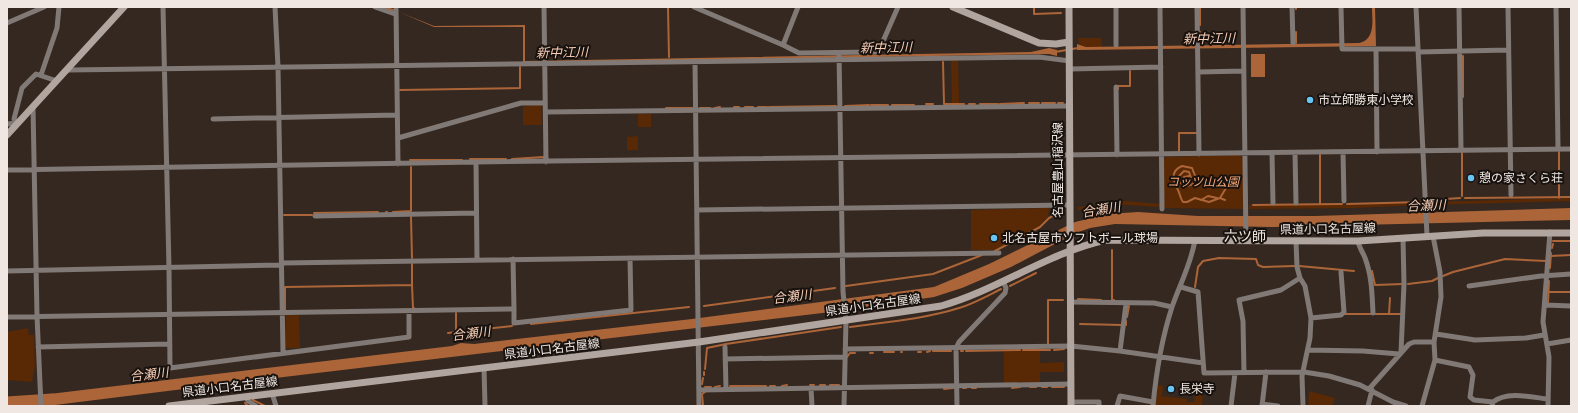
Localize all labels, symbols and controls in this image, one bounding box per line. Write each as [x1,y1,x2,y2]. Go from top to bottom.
water label: 新中江川 [1183,31,1237,46]
water label: 新中江川 [860,40,914,55]
water label: 新中江川 [536,45,590,60]
place label: 市立師勝東小学校 [1318,93,1414,107]
marker: 市立師勝東小学校 [1305,95,1315,105]
street label: 名古屋豊山稲沢線 [1051,122,1065,218]
place label: 憩の家さくら荘 [1479,171,1563,185]
marker: 憩の家さくら荘 [1466,173,1476,183]
park label: コッツ山公園 [1167,175,1241,189]
water label: 合瀬川 [1406,197,1448,214]
water label: 合瀬川 [1081,199,1123,220]
street label: 県道小口名古屋線 [1280,221,1376,237]
district label: 六ツ師 [1224,228,1266,245]
place label: 北名古屋市ソフトボール球場 [1002,231,1158,245]
marker: 北名古屋市ソフトボール球場 [989,233,999,243]
water label: 合瀬川 [772,286,814,306]
street label: 県道小口名古屋線 [824,291,922,319]
water label: 合瀬川 [451,323,493,343]
street label: 県道小口名古屋線 [503,336,601,362]
water label: 合瀬川 [129,364,171,384]
street label: 県道小口名古屋線 [181,374,279,400]
place label: 長栄寺 [1179,382,1215,396]
marker: 長栄寺 [1166,384,1176,394]

